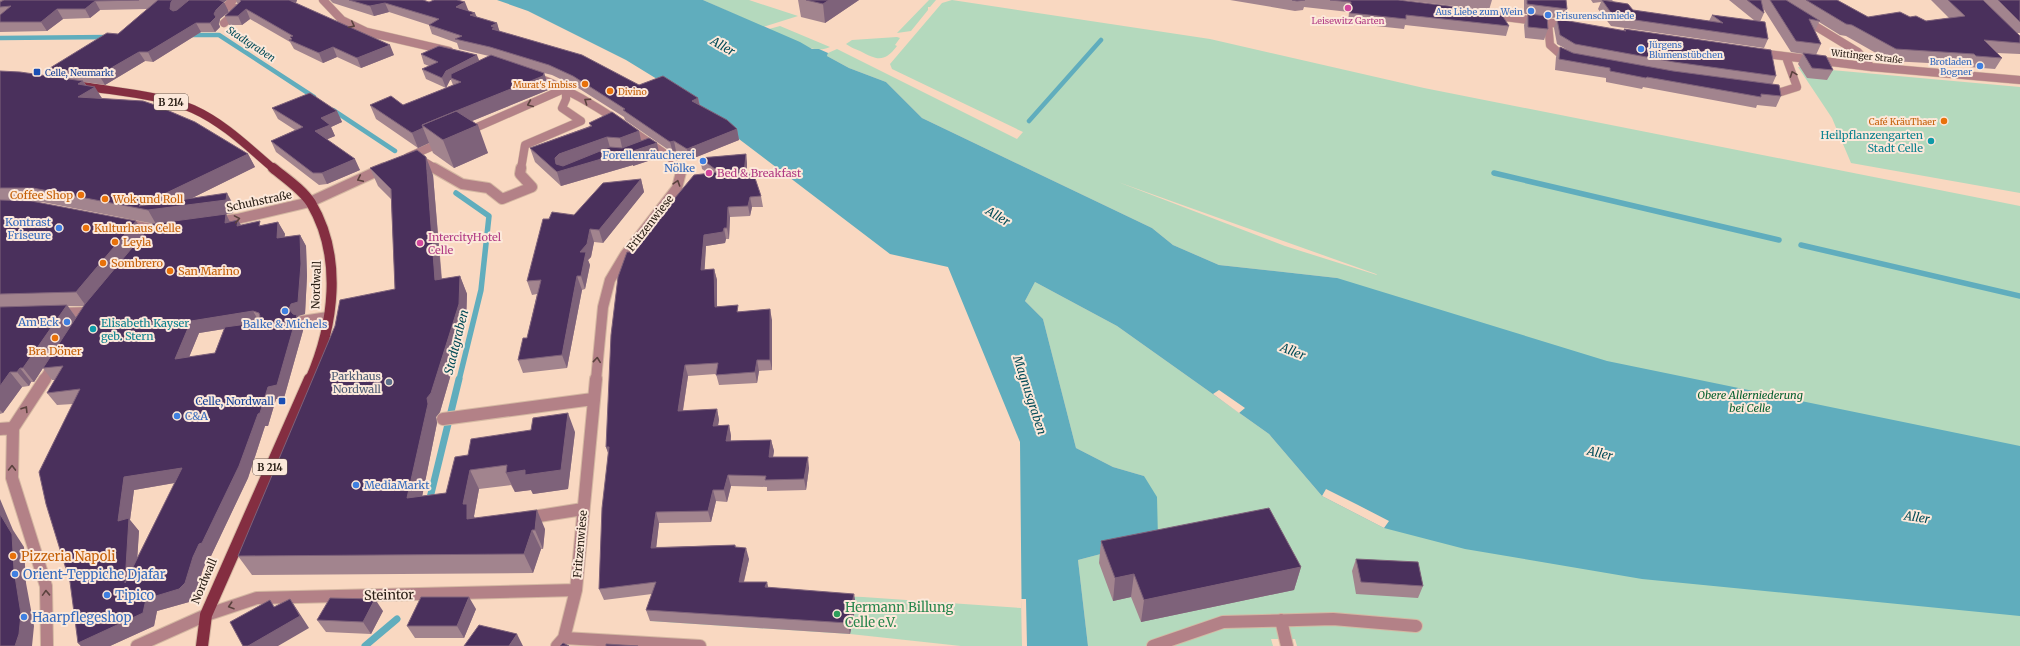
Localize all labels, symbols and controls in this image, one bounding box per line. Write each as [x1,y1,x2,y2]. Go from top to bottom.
marker: Leisewitz Garten [1343,3,1353,13]
place label: Aus Liebe zum Wein [1434,6,1523,17]
marker: Aus Liebe zum Wein [1526,6,1536,16]
marker: Frisurenschmiede [1543,10,1553,20]
place label: Frisurenschmiede [1556,10,1635,21]
place label: Leisewitz Garten [1312,15,1384,26]
one-way arrow [348,21,355,28]
water label: Stadtgraben [224,23,278,65]
water label: Aller [707,33,739,59]
place label: Jürgens Blumenstübchen [1648,39,1723,60]
marker: Jürgens Blumenstübchen [1636,44,1646,54]
street label: Wittinger Straße [1830,47,1904,65]
place label: Brotladen Bogner [1930,56,1972,77]
marker: Brotladen Bogner [1975,61,1985,71]
marker: Celle, Neumarkt [32,67,42,77]
place label: Celle, Neumarkt [45,67,114,79]
one-way arrow [1789,70,1797,77]
place label: Murat's Imbiss [513,79,578,90]
marker: Murat's Imbiss [580,79,590,89]
marker: Divino [605,86,615,96]
place label: Divino [618,86,647,97]
road number: B 214 [154,94,188,110]
one-way arrow [527,99,535,107]
one-way arrow [585,99,592,106]
place label: Café KräuThaer [1869,116,1936,127]
marker: Café KräuThaer [1939,116,1949,126]
place label: Heilpflanzengarten Stadt Celle [1821,128,1924,155]
marker: Heilpflanzengarten Stadt Celle [1926,136,1936,146]
place label: Forellenräucherei Nölke [602,148,695,175]
marker: Forellenräucherei Nölke [698,156,708,166]
place label: Bed & Breakfast [717,166,802,180]
marker: Bed & Breakfast [704,168,714,178]
one-way arrow [357,174,364,182]
one-way arrow [672,180,681,187]
street label: Schuhstraße [225,187,293,215]
place label: Coffee Shop [10,188,73,202]
marker: Coffee Shop [76,190,86,200]
place label: Wok und Roll [112,192,184,206]
street label: Fritzenwiese [624,192,677,254]
marker: Wok und Roll [100,194,110,204]
water label: Aller [982,202,1014,230]
place label: Kontrast Friseure [5,215,52,242]
one-way arrow [233,215,240,224]
place label: Kulturhaus Celle [94,221,181,235]
marker: Kontrast Friseure [54,223,64,233]
marker: Kulturhaus Celle [81,223,91,233]
place label: IntercityHotel Celle [428,230,502,257]
place label: Leyla [123,235,151,249]
marker: Leyla [110,237,120,247]
marker: IntercityHotel Celle [415,238,425,248]
place label: Sombrero [111,256,163,270]
marker: Sombrero [98,258,108,268]
street label: Nordwall [308,260,324,309]
place label: San Marino [178,264,240,278]
marker: San Marino [165,266,175,276]
marker: Balke & Michels [280,306,290,316]
water label: Stadtgraben [441,308,471,376]
place label: Am Eck [17,315,59,329]
place label: Elisabeth Kayser geb. Stern [101,316,189,343]
marker: Am Eck [62,317,72,327]
place label: Balke & Michels [243,317,327,331]
marker: Elisabeth Kayser geb. Stern [88,324,98,334]
marker: Bra Döner [50,333,60,343]
water label: Aller [1277,339,1309,363]
place label: Bra Döner [28,344,82,358]
water label: Magnusgraben [1010,353,1050,436]
one-way arrow [593,357,602,363]
place label: Parkhaus Nordwall [331,369,382,396]
marker: Parkhaus Nordwall [384,377,394,387]
park label: Obere Allerniederung bei Celle [1697,388,1803,415]
place label: Celle, Nordwall [195,394,275,408]
marker: Celle, Nordwall [277,396,287,406]
one-way arrow [20,406,28,413]
place label: C&A [185,409,208,423]
marker: C&A [172,411,182,421]
water label: Aller [1585,443,1615,463]
road number: B 214 [253,459,287,475]
one-way arrow [8,465,17,471]
place label: MediaMarkt [364,478,430,492]
marker: MediaMarkt [351,480,361,490]
water label: Aller [1902,507,1932,527]
street label: Fritzenwiese [570,509,590,578]
place label: Pizzeria Napoli [21,548,115,565]
marker: Pizzeria Napoli [8,551,18,561]
street label: Nordwall [188,556,220,606]
place label: Orient-Teppiche Djafar [23,566,166,583]
marker: Orient-Teppiche Djafar [10,569,20,579]
street label: Steintor [364,586,414,604]
place label: Tipico [115,587,155,604]
one-way arrow [42,590,50,596]
marker: Tipico [102,590,112,600]
place label: Hermann Billung Celle e.V. [845,599,953,631]
one-way arrow [228,602,235,610]
place label: Haarpflegeshop [32,609,131,626]
marker: Hermann Billung Celle e.V. [832,609,842,619]
marker: Haarpflegeshop [19,612,29,622]

